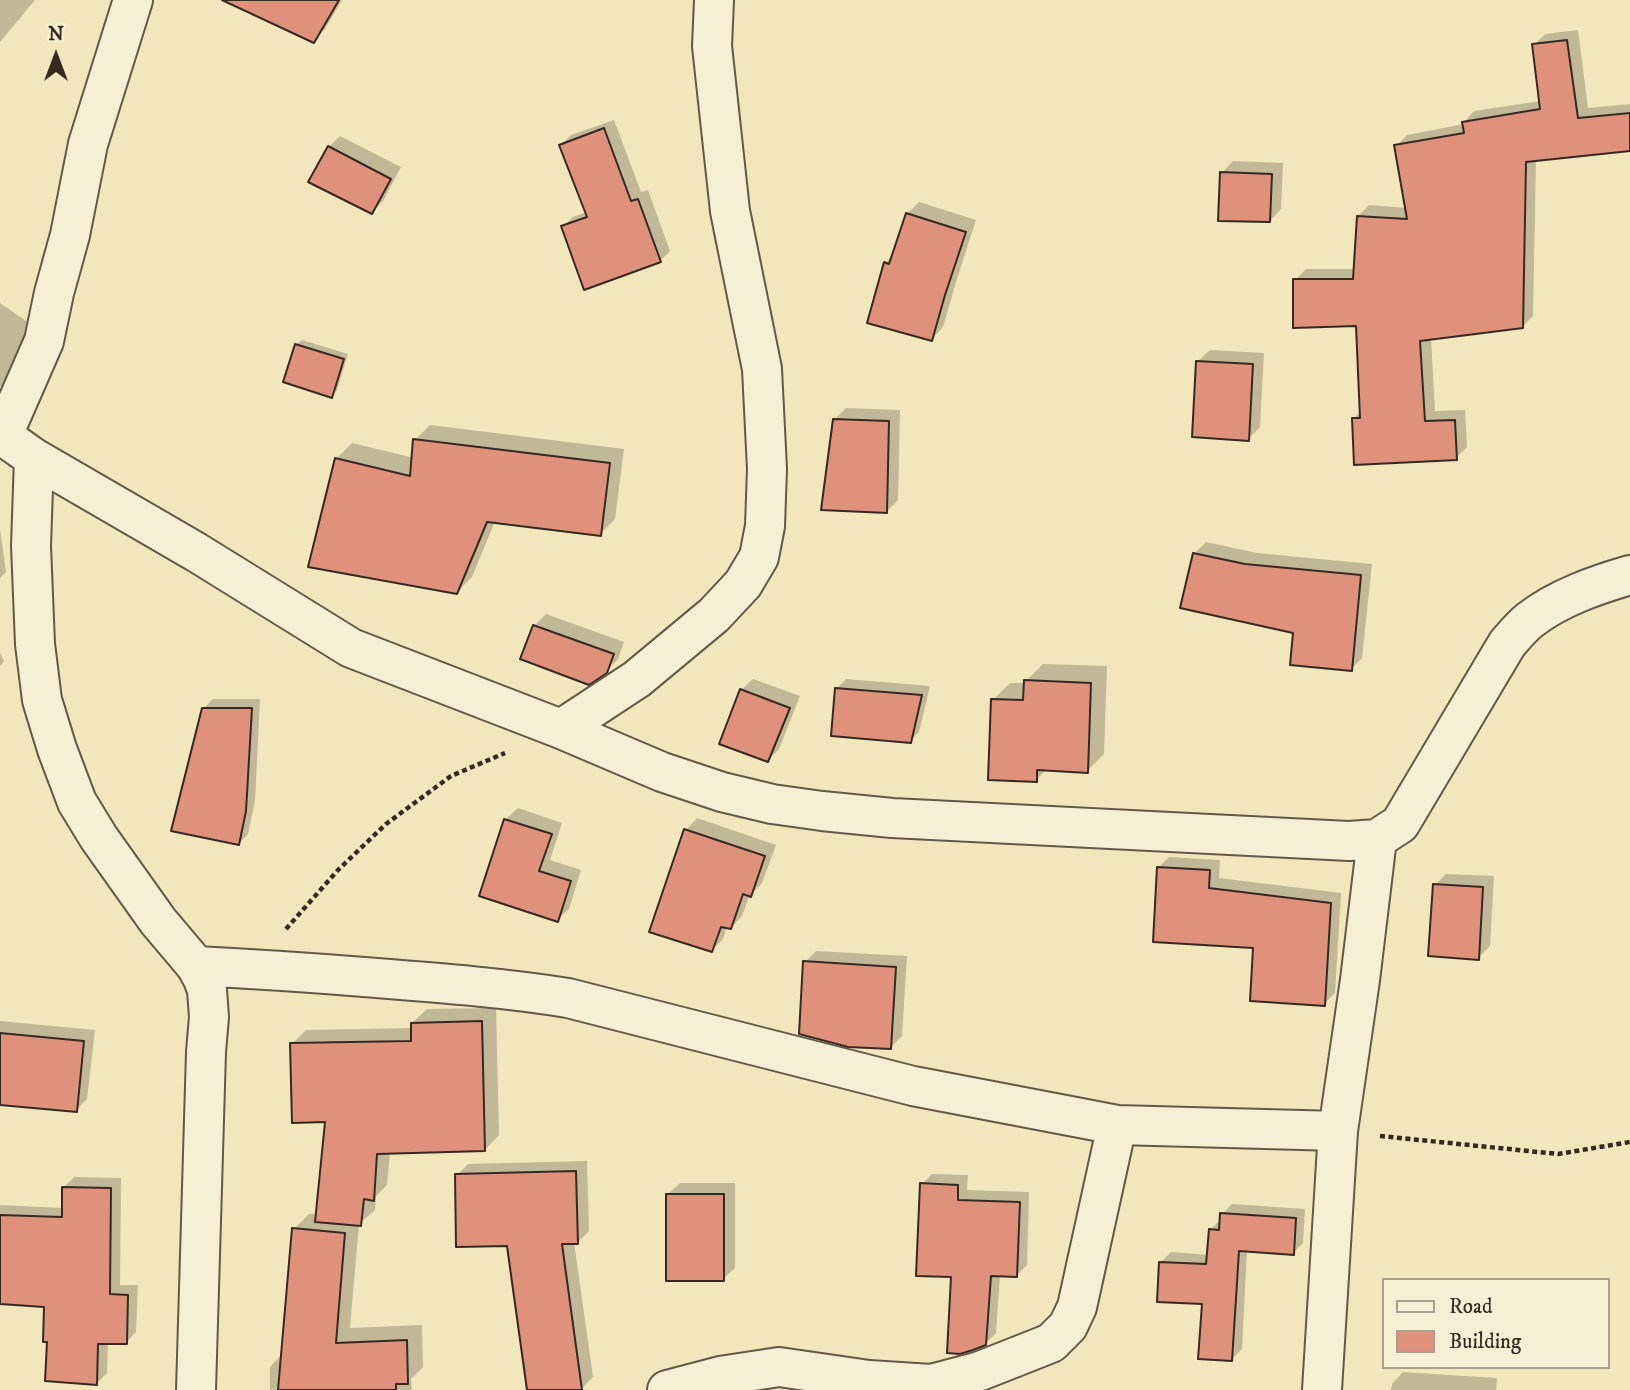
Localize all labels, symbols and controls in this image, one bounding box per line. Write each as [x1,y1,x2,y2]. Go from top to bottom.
north arrow [21,21,91,91]
text: N [48,23,64,46]
legend [1382,1278,1609,1369]
text: Road [1449,1294,1493,1320]
text: Building [1449,1329,1521,1355]

